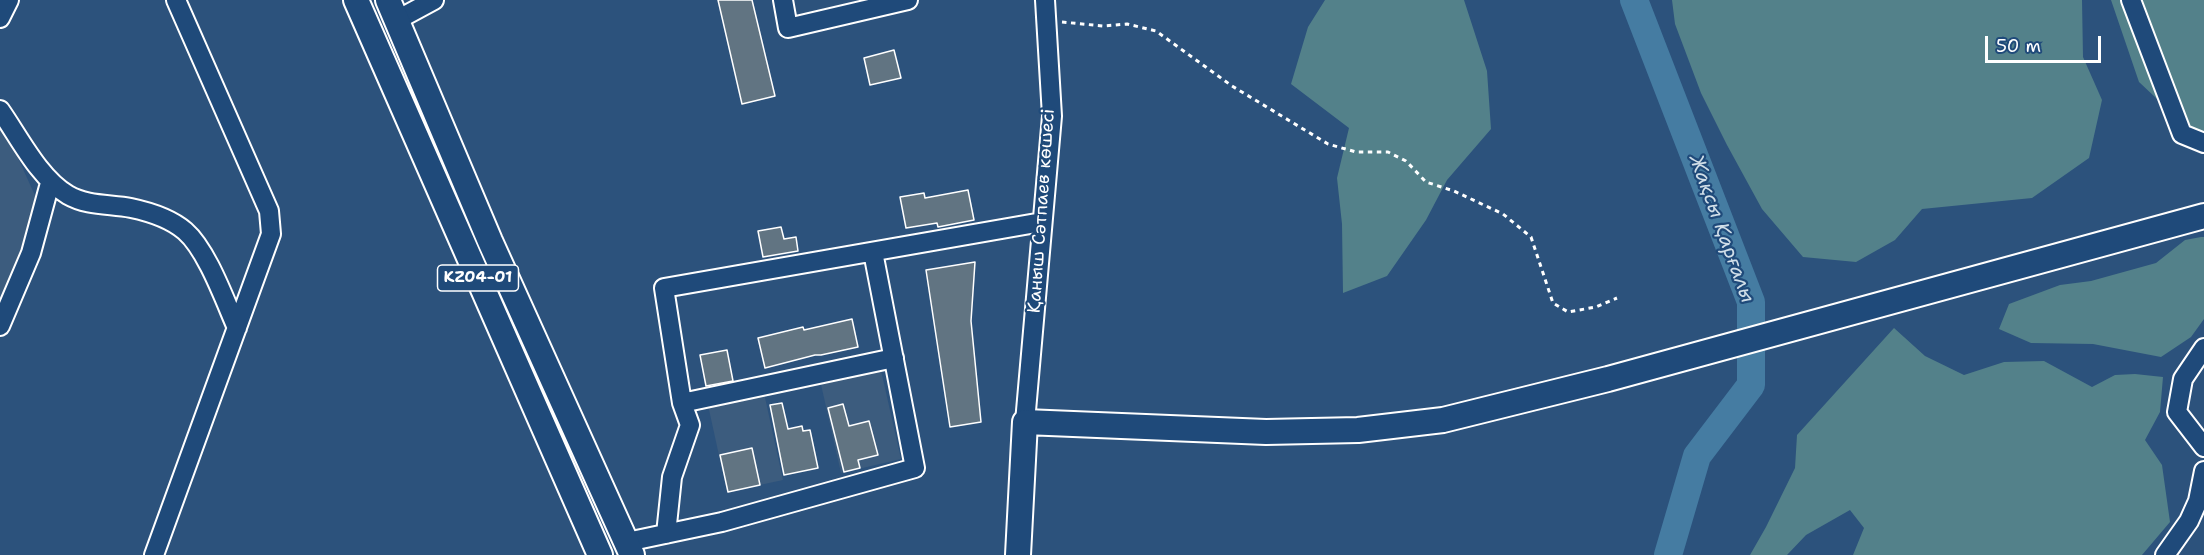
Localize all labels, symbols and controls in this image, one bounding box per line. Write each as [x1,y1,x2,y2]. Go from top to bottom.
scale bar [1988,24,2104,62]
text: 50 m [1996,34,2041,58]
street label: Қаныш Сәтпаев көшесі [1024,108,1060,314]
water label: Жақсы Қарғалы [1683,152,1759,306]
road number: KZ04-01 [438,265,518,291]

